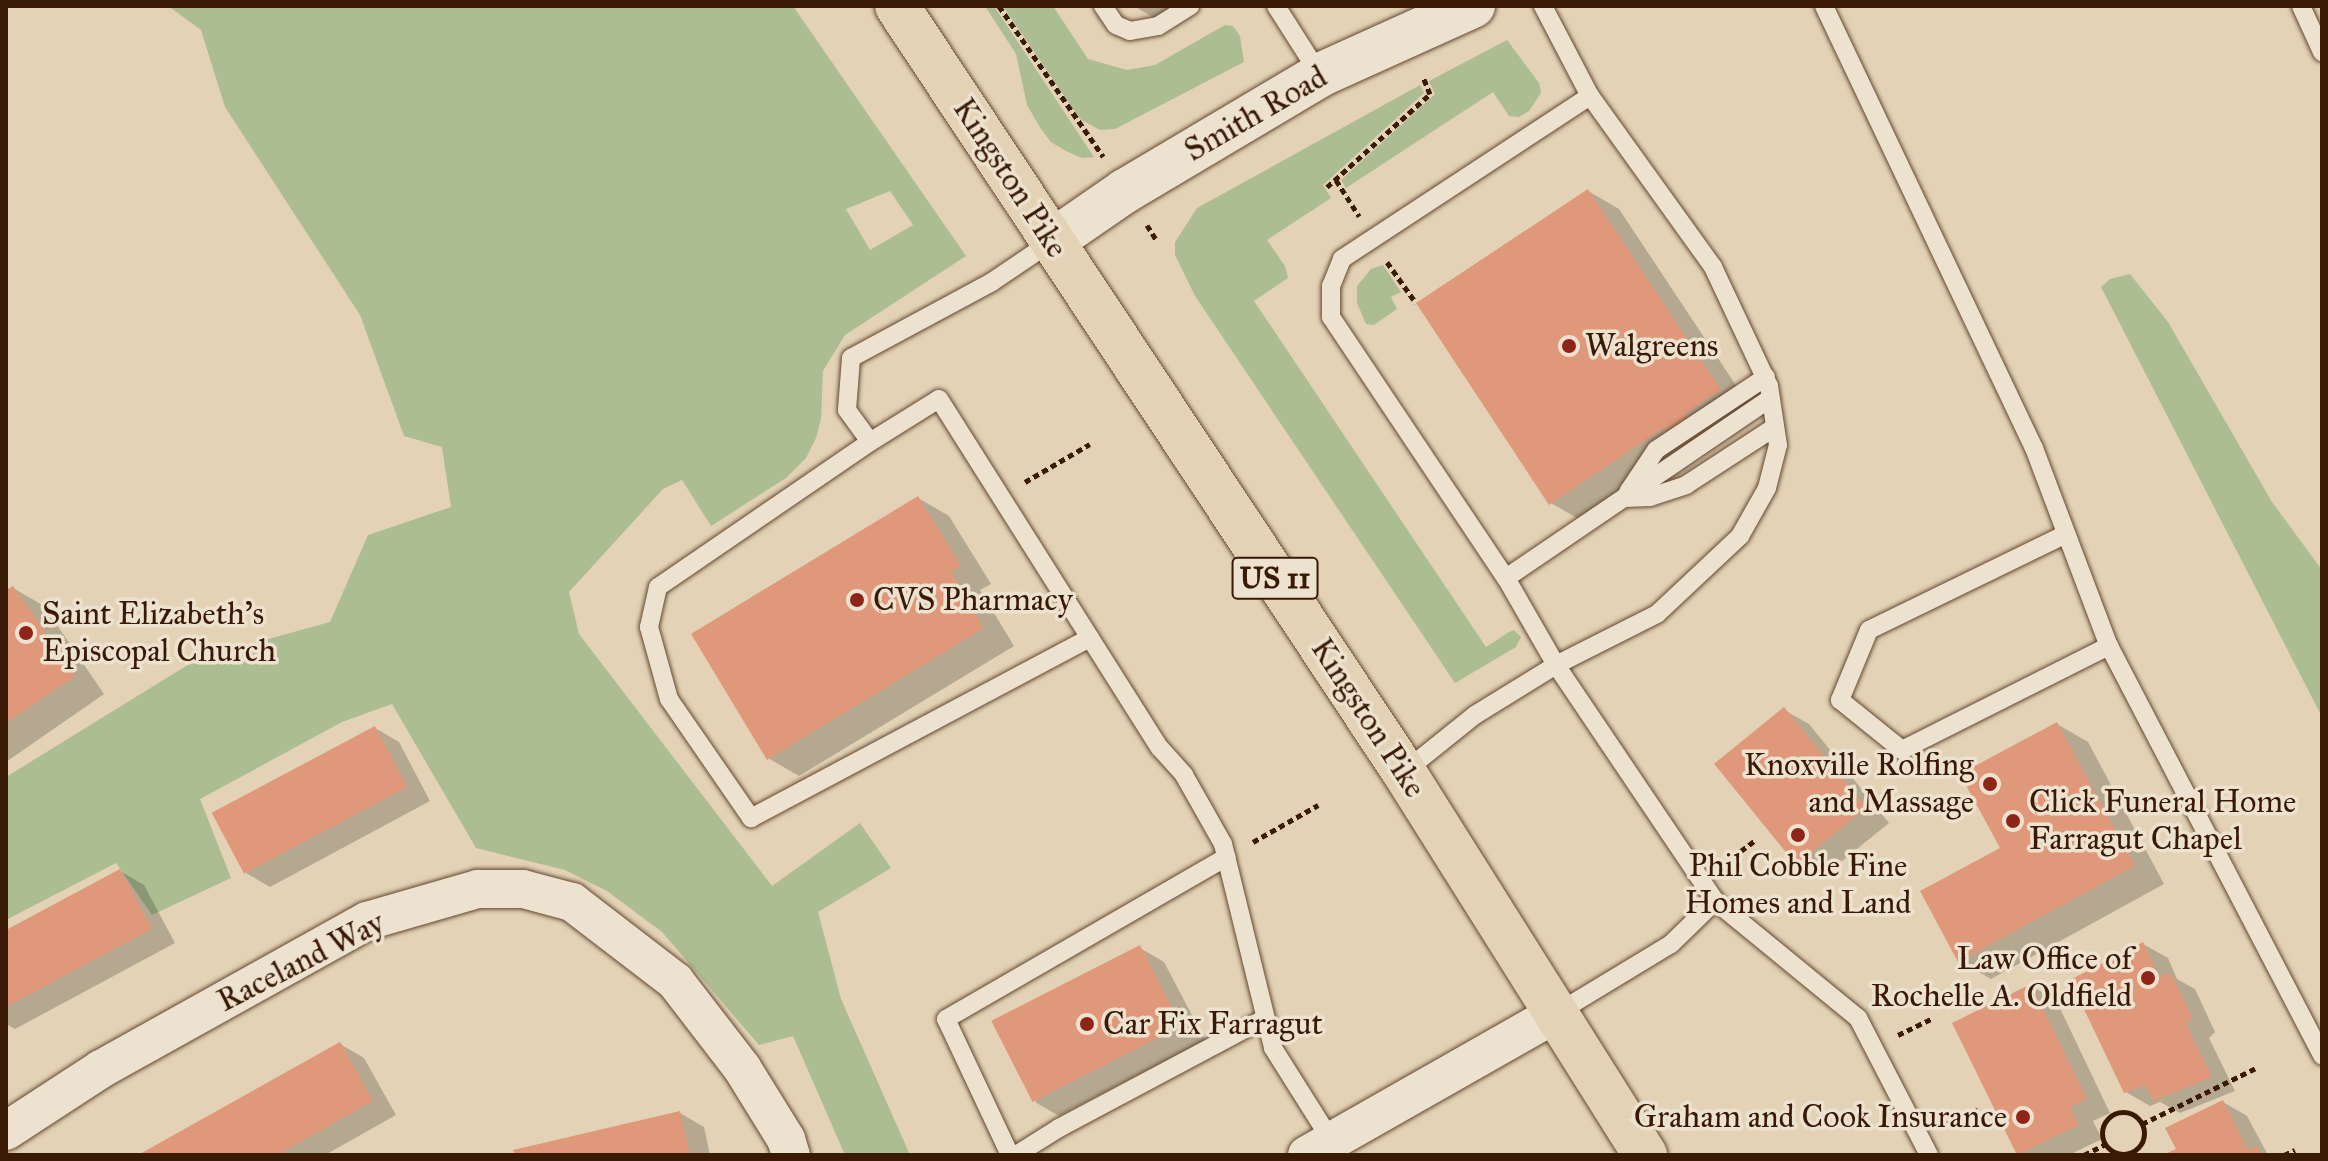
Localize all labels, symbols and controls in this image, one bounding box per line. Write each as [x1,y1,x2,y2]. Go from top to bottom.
street label: Smith Road [1178,58,1334,170]
street label: Kingston Pike [944,91,1076,265]
place label: Walgreens [1585,327,1718,365]
marker: Walgreens [1560,337,1578,355]
road number: US 11 [1231,552,1319,604]
place label: CVS Pharmacy [873,581,1073,619]
marker: CVS Pharmacy [848,591,866,609]
place label: Saint Elizabeth's Episcopal Church [42,596,276,671]
marker: Saint Elizabeth's Episcopal Church [17,624,35,642]
street label: Kingston Pike [1302,631,1434,805]
place label: Knoxville Rolfing and Massage [1744,747,1974,822]
marker: Knoxville Rolfing and Massage [1981,775,1999,793]
place label: Click Funeral Home Farragut Chapel [2029,784,2296,859]
marker: Click Funeral Home Farragut Chapel [2004,812,2022,830]
marker: Phil Cobble Fine Homes and Land [1789,826,1807,844]
place label: Phil Cobble Fine Homes and Land [1685,848,1911,923]
street label: Raceland Way [211,904,391,1020]
place label: Law Office of Rochelle A. Oldfield [1871,941,2132,1016]
marker: Law Office of Rochelle A. Oldfield [2139,969,2157,987]
place label: Car Fix Farragut [1103,1005,1323,1043]
marker: Car Fix Farragut [1078,1015,1096,1033]
place label: Graham and Cook Insurance [1634,1098,2007,1136]
marker: Graham and Cook Insurance [2014,1108,2032,1126]

